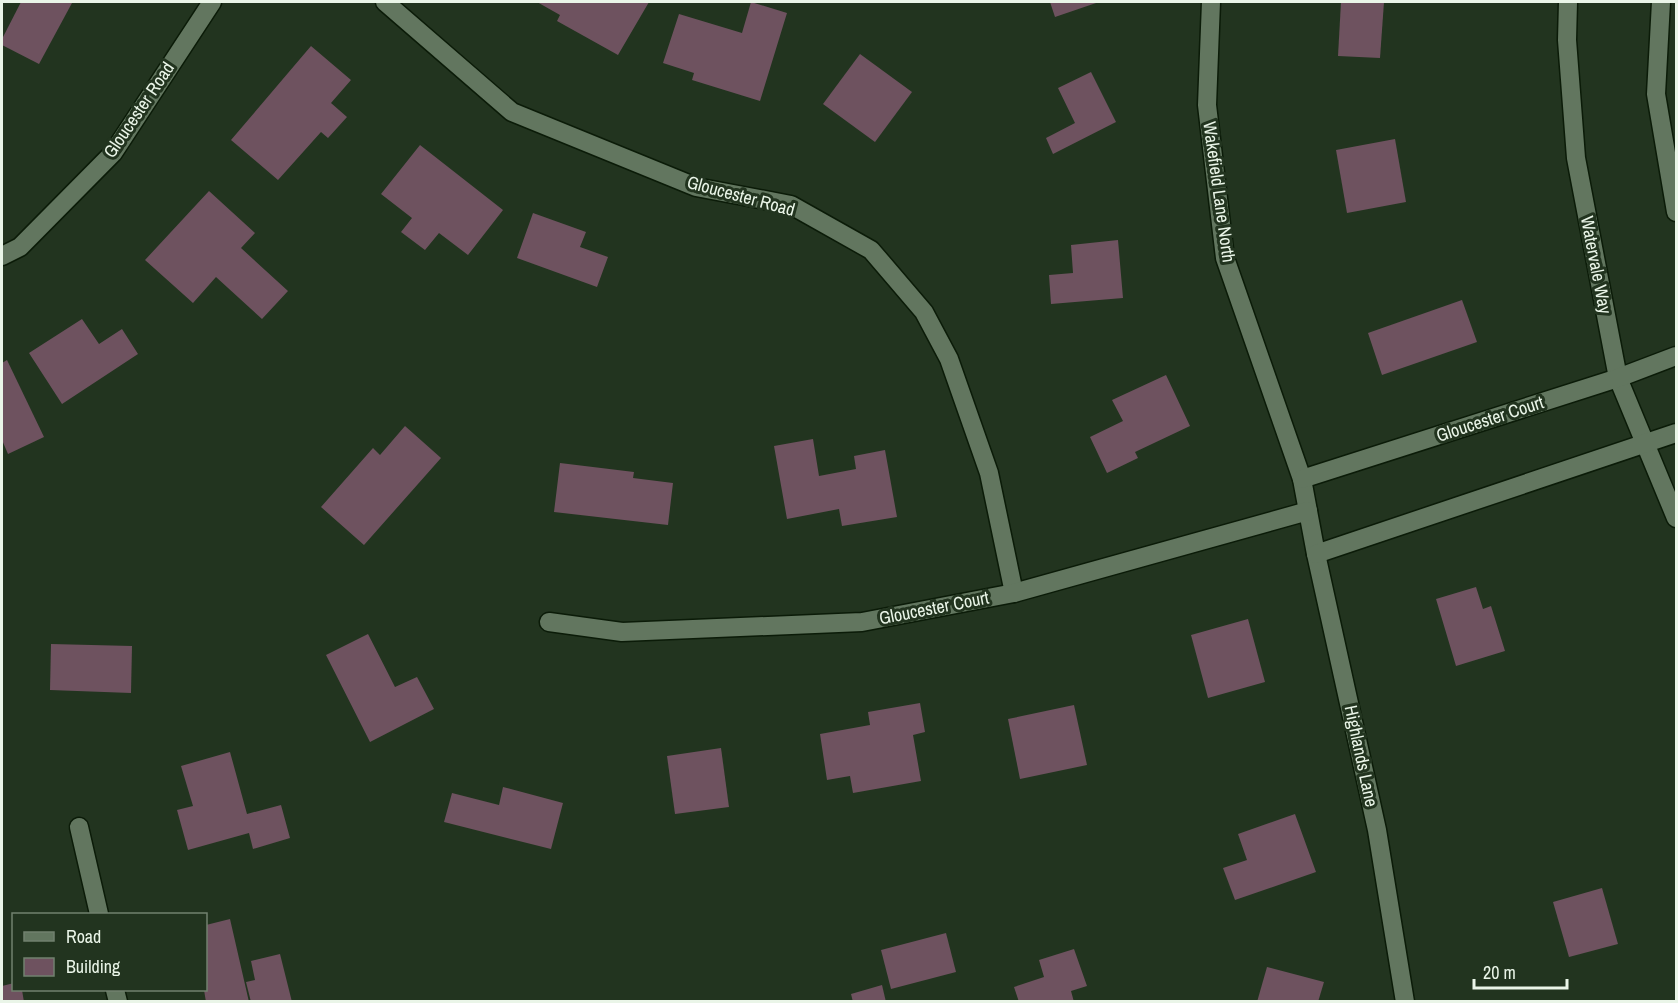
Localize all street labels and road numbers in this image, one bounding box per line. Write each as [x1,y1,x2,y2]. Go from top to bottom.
street label: Gloucester Road [97,57,180,163]
street label: Wakefield Lane North [1197,120,1242,264]
street label: Gloucester Road [684,169,798,222]
street label: Watervale Way [1575,214,1618,316]
street label: Gloucester Court [1433,389,1547,448]
street label: Gloucester Court [877,585,991,630]
street label: Highlands Lane [1339,703,1384,809]

